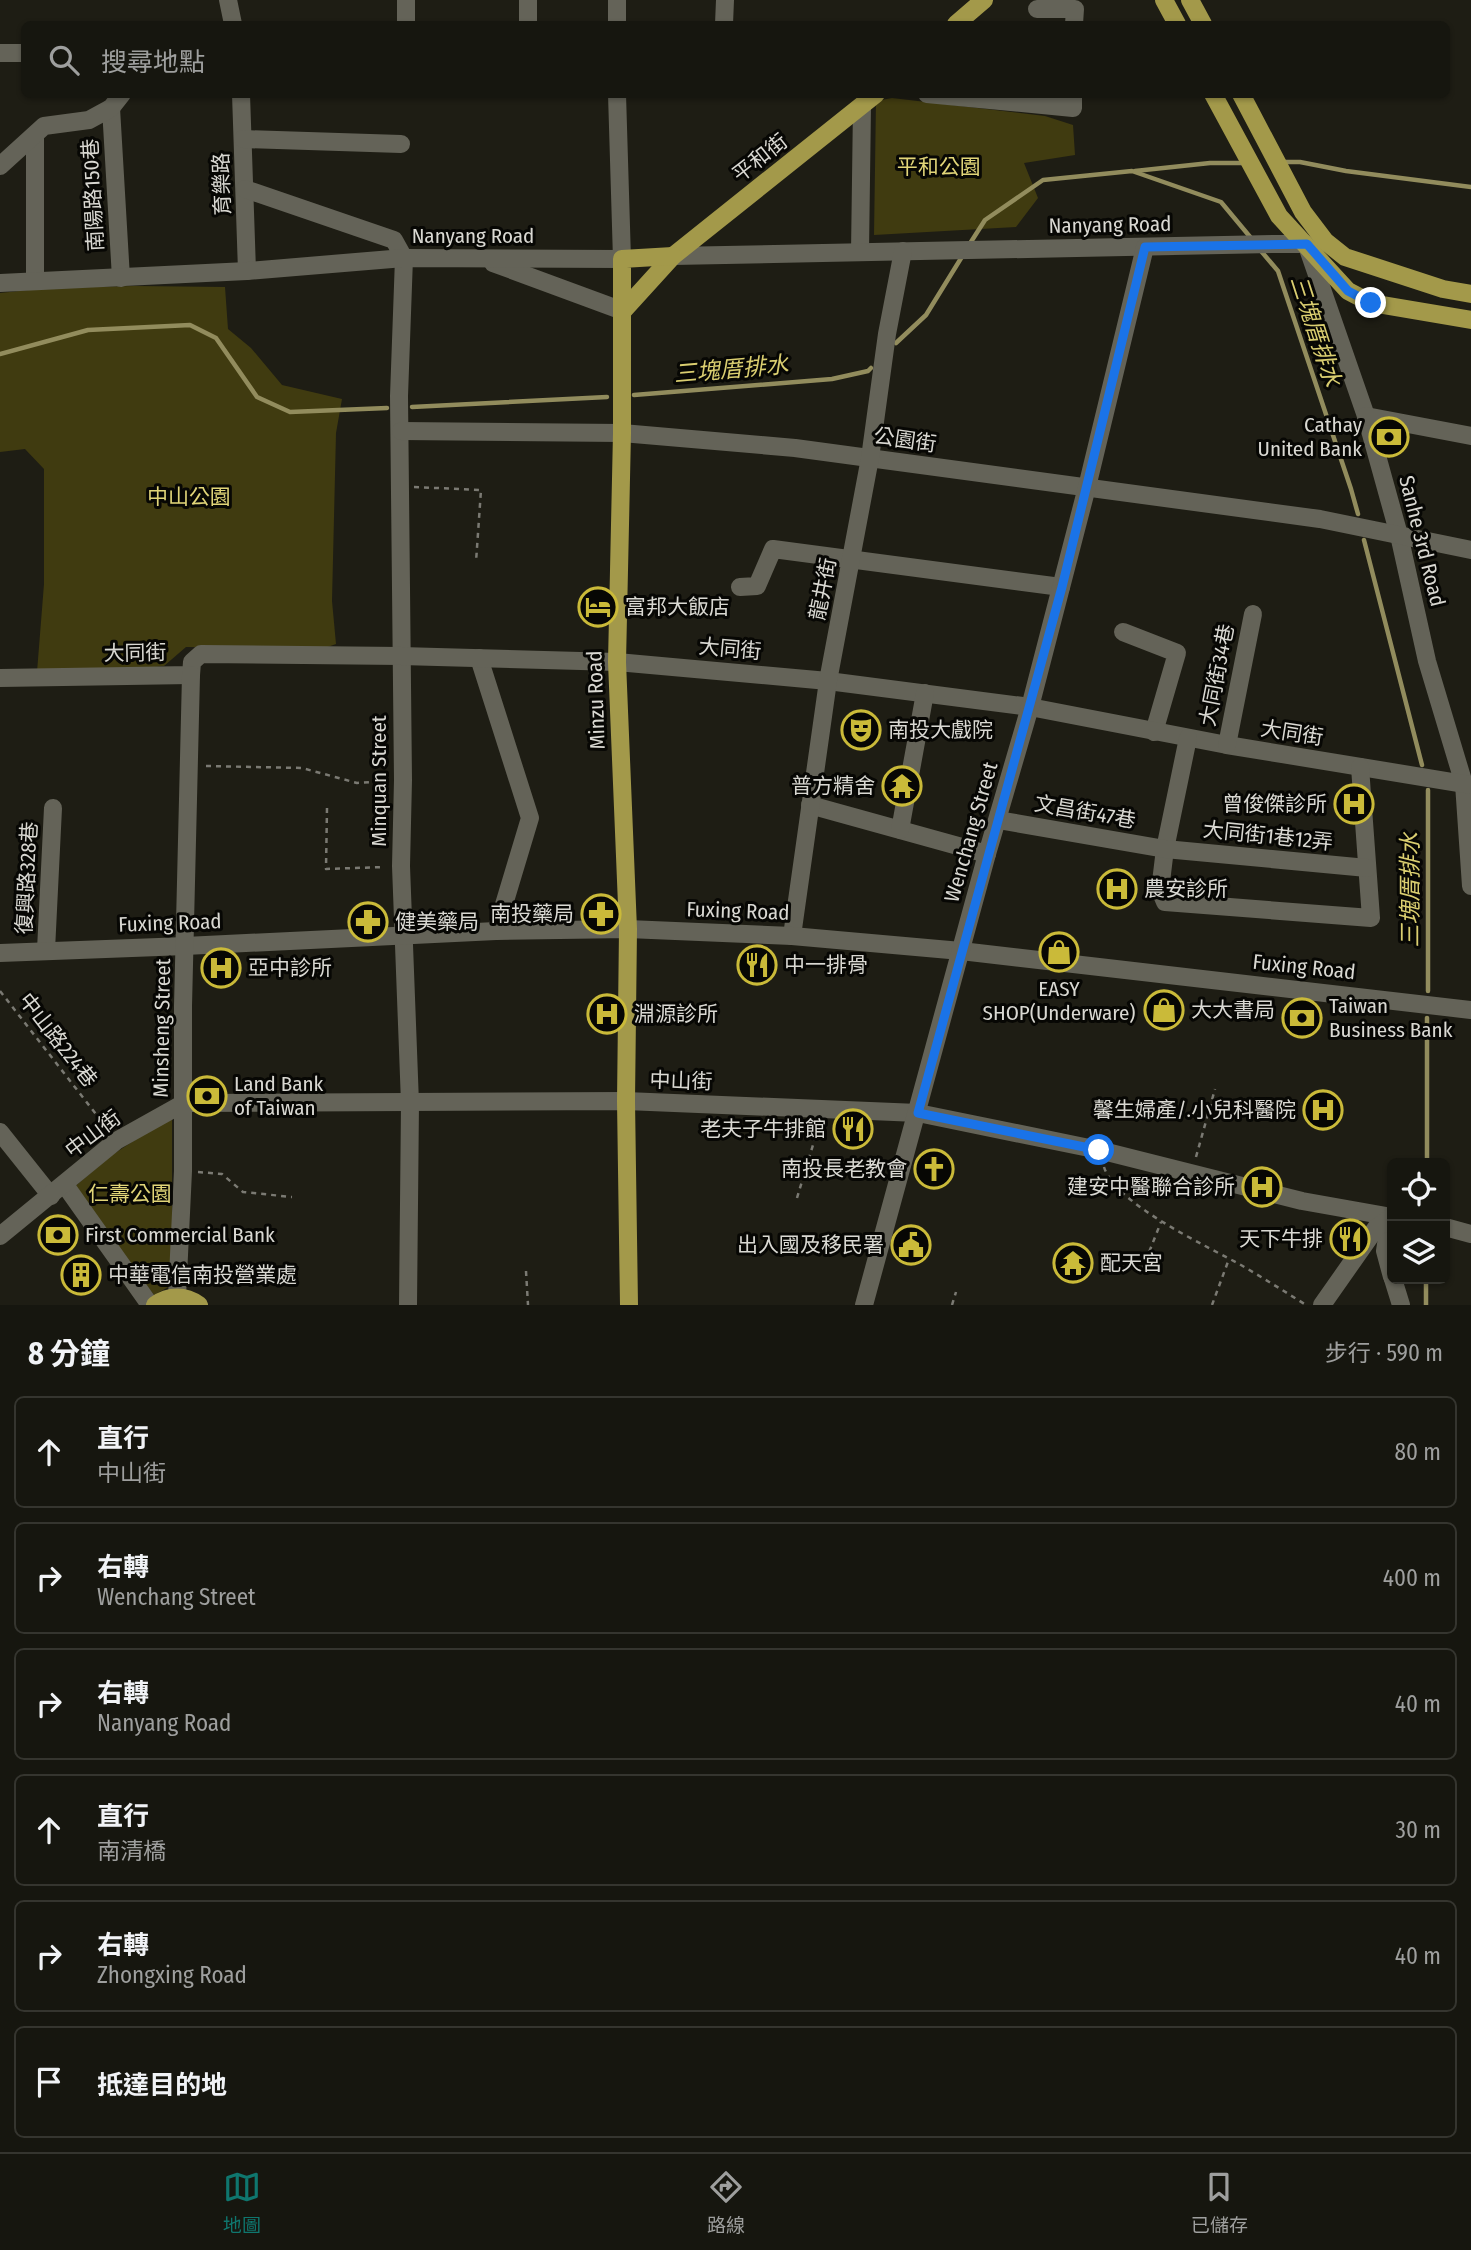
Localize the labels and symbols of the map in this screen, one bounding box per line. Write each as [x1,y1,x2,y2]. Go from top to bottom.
street label: 平和街 [727,128,793,188]
street label: 南陽路150巷 [77,138,109,252]
street label: 育樂路 [208,152,236,216]
park label: 平和公園 [897,154,981,180]
street label: Nanyang Road [1048,211,1172,239]
street label: Nanyang Road [412,223,534,249]
water label: 三塊厝排水 [1285,272,1347,391]
route end [1355,287,1386,318]
water label: 三塊厝排水 [672,350,790,388]
place label: Cathay United Bank [1258,412,1363,462]
bank icon: Cathay United Bank [1368,416,1410,458]
street label: 公園街 [872,423,938,457]
street label: Sanhe 3rd Road [1393,473,1451,609]
park label: 中山公園 [147,484,231,510]
street label: 龍井街 [804,556,842,622]
hotel icon: 富邦大飯店 [577,586,619,628]
place label: 富邦大飯店 [625,594,730,620]
street label: 大同街34巷 [1194,622,1240,728]
street label: 大同街 [697,633,763,665]
street label: 大同街 [103,639,167,667]
street label: Minzu Road [581,650,611,750]
theatre icon: 南投大戲院 [840,709,882,751]
street label: Minquan Street [366,715,392,847]
street label: 大同街 [1259,715,1325,751]
place label: 南投大戲院 [888,717,993,743]
street label: Wenchang Street [939,759,1003,905]
temple icon: 普方精舍 [881,765,923,807]
place label: 普方精舍 [791,773,875,799]
hospital icon: 曾俊傑診所 [1333,783,1375,825]
street label: 文昌街47巷 [1032,790,1138,834]
place label: 曾俊傑診所 [1222,791,1327,817]
street label: 大同街1巷12弄 [1202,816,1334,856]
street label: 復興路328巷 [11,821,43,935]
water label: 三塊厝排水 [1396,832,1424,948]
hospital icon: 農安診所 [1096,868,1138,910]
place label: 農安診所 [1144,876,1228,902]
pharmacy icon: 南投藥局 [580,893,622,935]
street label: Fuxing Road [686,896,790,926]
pharmacy icon: 健美藥局 [347,901,389,943]
place label: 南投藥局 [490,901,574,927]
street label: Fuxing Road [118,908,222,938]
place label: 健美藥局 [395,909,479,935]
shop icon: EASY SHOP(Underware) [1038,931,1080,973]
restaurant icon: 中一排骨 [736,944,778,986]
hospital icon: 亞中診所 [200,947,242,989]
street label: Fuxing Road [1251,949,1357,985]
place label: 中一排骨 [784,952,868,978]
place label: 亞中診所 [248,955,332,981]
street label: Minsheng Street [148,958,176,1098]
place label: EASY SHOP(Underware) [983,976,1135,1026]
street label: 中山路224巷 [13,988,103,1092]
shop icon: 大大書局 [1143,989,1185,1031]
hospital icon: 淵源診所 [586,993,628,1035]
place label: Taiwan Business Bank [1329,993,1453,1043]
place label: 大大書局 [1191,997,1275,1023]
bank icon: Taiwan Business Bank [1281,997,1323,1039]
place label: 淵源診所 [634,1001,718,1027]
street label: 中山街 [649,1067,713,1095]
place label: Land Bank of Taiwan [234,1071,324,1121]
bank icon: Land Bank of Taiwan [186,1075,228,1117]
hospital icon: 馨生婦產/.小兒科醫院 [1302,1089,1344,1131]
place label: 馨生婦產/.小兒科醫院 [1093,1097,1296,1123]
street label: 中山街 [60,1105,126,1163]
restaurant icon: 老夫子牛排館 [832,1108,874,1150]
place label: 老夫子牛排館 [700,1116,826,1142]
route start [1083,1134,1114,1165]
church icon: 南投長老教會 [913,1148,955,1190]
place label: 南投長老教會 [781,1156,907,1182]
hospital icon: 建安中醫聯合診所 [1241,1166,1283,1208]
place label: 建安中醫聯合診所 [1067,1174,1235,1200]
park label: 仁壽公園 [88,1181,172,1207]
bank icon: First Commercial Bank [37,1214,79,1256]
restaurant icon: 天下牛排 [1329,1218,1371,1260]
place label: First Commercial Bank [85,1222,275,1248]
public building icon: 出入國及移民署 [890,1224,932,1266]
place label: 天下牛排 [1239,1226,1323,1252]
place label: 出入國及移民署 [737,1232,884,1258]
temple icon: 配天宮 [1052,1242,1094,1284]
place label: 配天宮 [1100,1250,1163,1276]
building icon: 中華電信南投營業處 [60,1254,102,1296]
place label: 中華電信南投營業處 [108,1262,297,1288]

